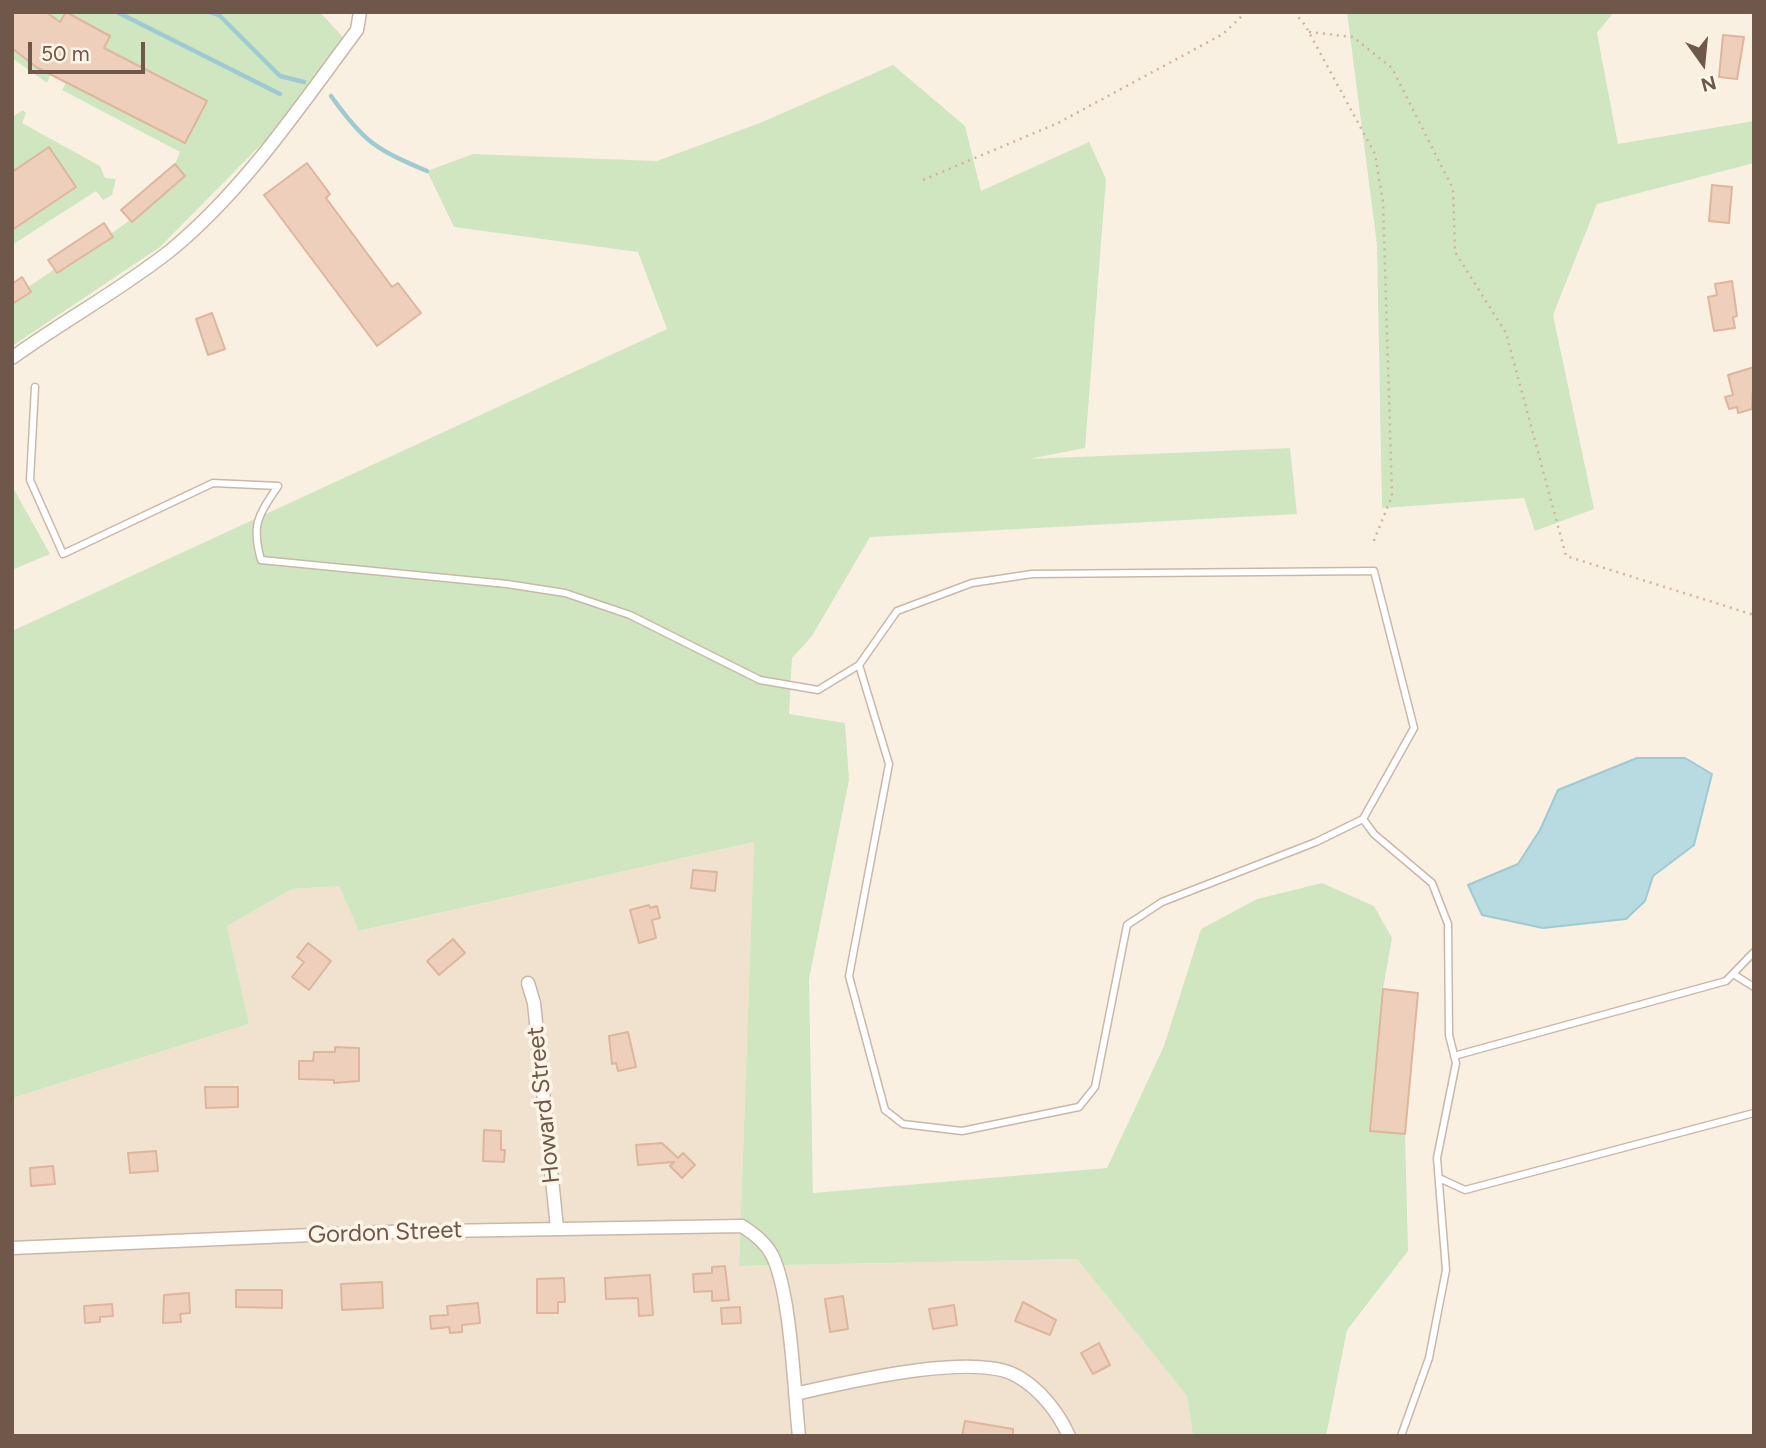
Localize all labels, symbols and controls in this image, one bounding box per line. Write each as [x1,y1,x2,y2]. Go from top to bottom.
scale bar [32,28,149,72]
north arrow [1668,28,1738,98]
text: 50 m [41,41,90,66]
text: N [1698,71,1719,97]
street label: Howard Street [521,1025,567,1185]
street label: Gordon Street [307,1216,463,1250]

